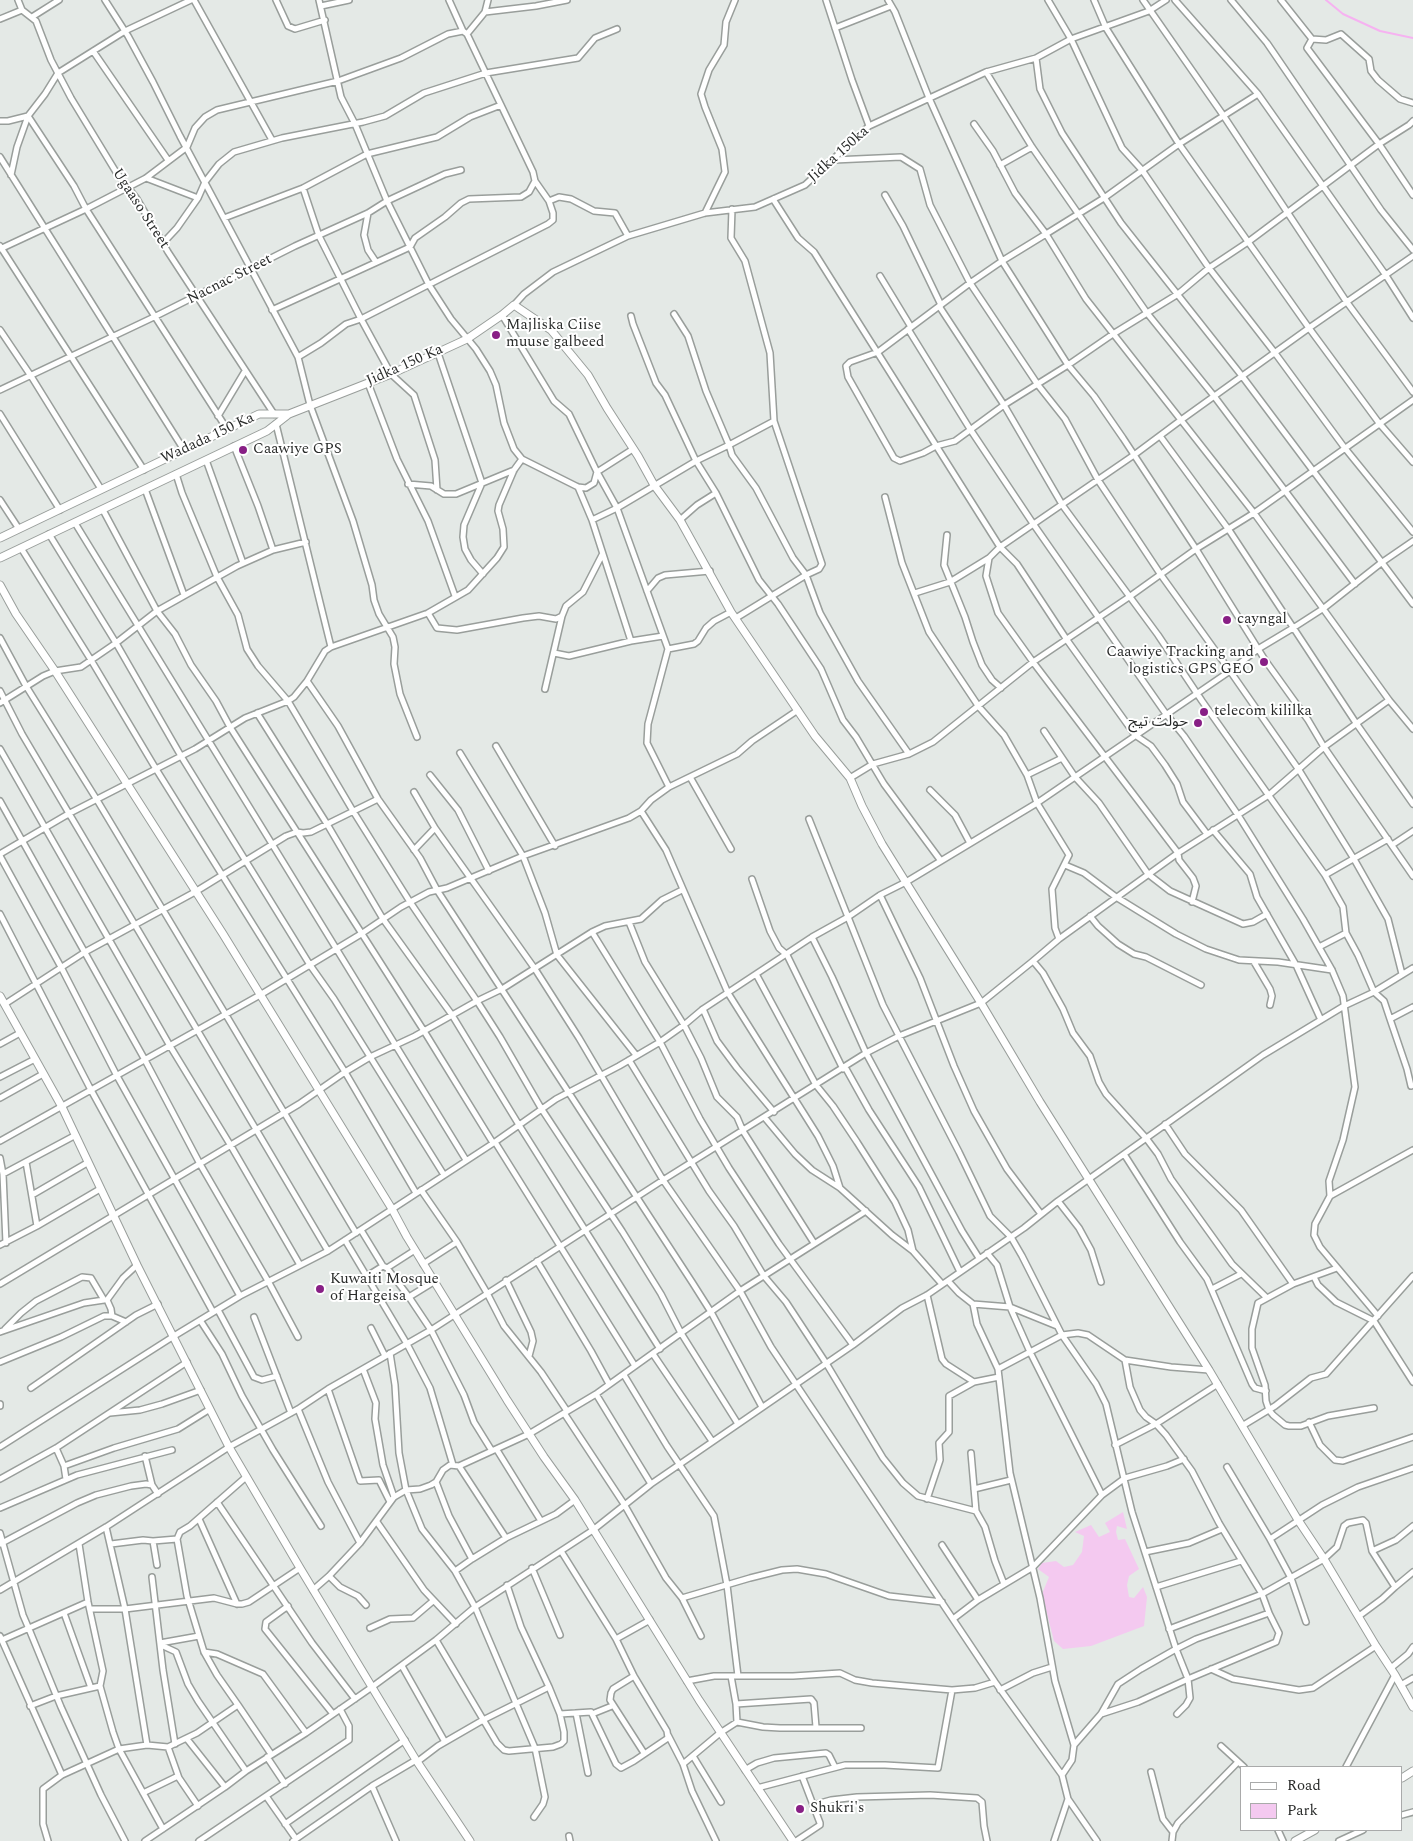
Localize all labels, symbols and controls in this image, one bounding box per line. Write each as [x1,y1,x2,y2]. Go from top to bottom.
street label: Jidka 150ka [805,123,873,187]
street label: Ugaaso Street [107,165,173,253]
street label: Nacnac Street [185,251,275,309]
place label: Majliska Ciise muuse galbeed [506,317,604,352]
marker: Majliska Ciise muuse galbeed [490,329,502,341]
street label: Jidka 150 Ka [364,341,446,391]
street label: Wadada 150 Ka [158,409,258,469]
place label: Caawiye GPS [253,441,342,459]
marker: Caawiye GPS [237,444,249,456]
place label: cayngal [1237,611,1287,629]
marker: cayngal [1221,614,1233,626]
place label: Caawiye Tracking and logistics GPS GEO [1106,644,1254,679]
marker: Caawiye Tracking and logistics GPS GEO [1258,656,1270,668]
place label: telecom kililka [1214,703,1312,721]
marker: telecom kililka [1198,706,1210,718]
place label: حولت تيج [1128,714,1188,732]
marker: حولت تيج [1192,717,1204,729]
place label: Kuwaiti Mosque of Hargeisa [330,1271,439,1306]
marker: Kuwaiti Mosque of Hargeisa [314,1283,326,1295]
legend [1240,1766,1403,1831]
text: Road [1287,1774,1321,1797]
text: Park [1287,1799,1318,1822]
place label: Shukri's [810,1800,864,1818]
marker: Shukri's [794,1803,806,1815]

